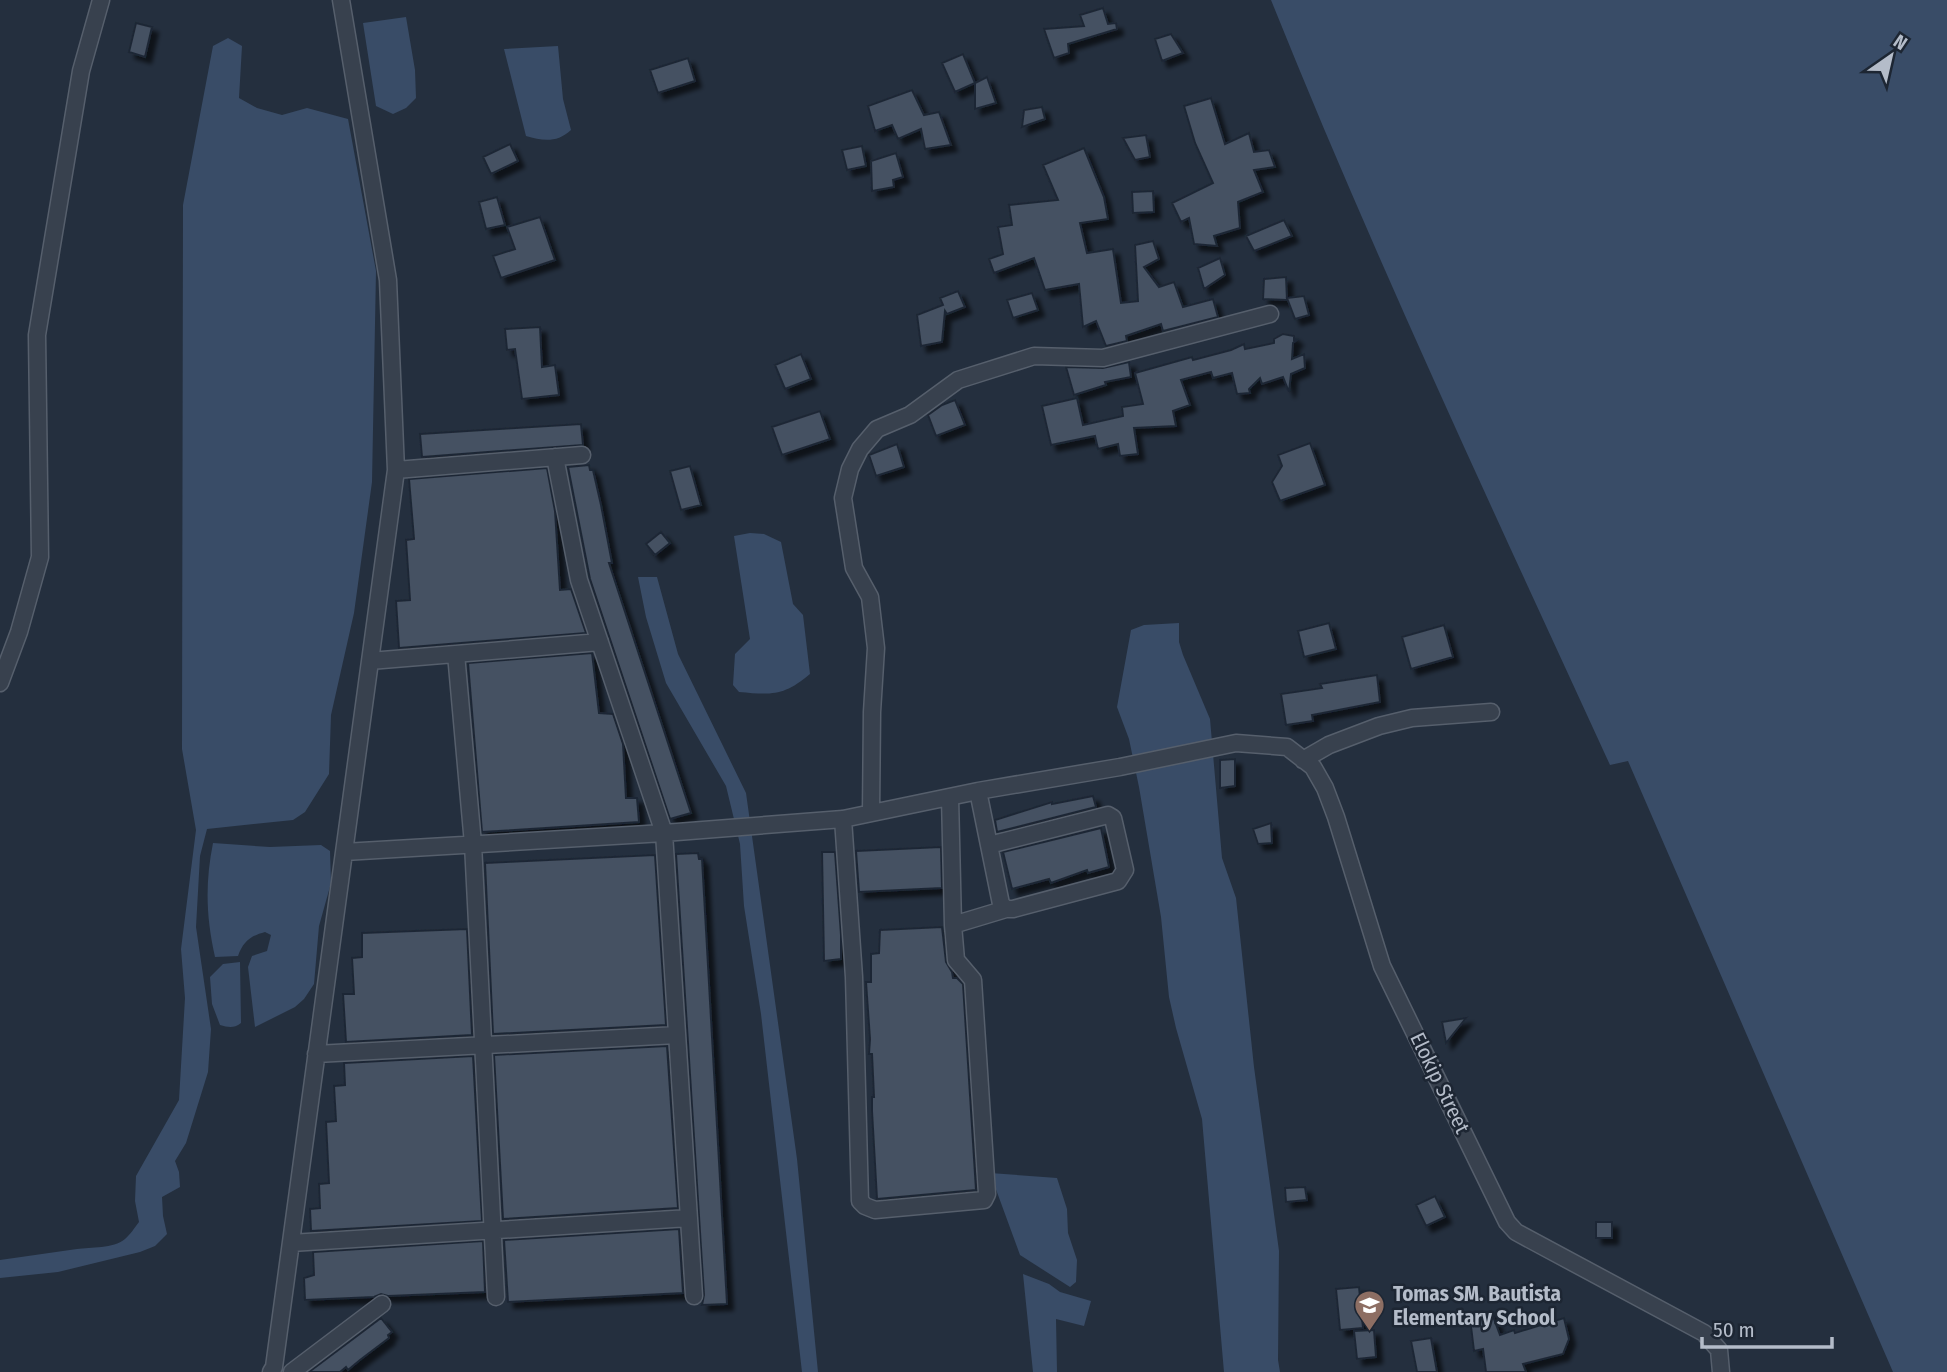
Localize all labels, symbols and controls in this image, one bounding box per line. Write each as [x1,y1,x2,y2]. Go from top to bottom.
north arrow [1856,21,1926,91]
text: N [1889,30,1911,55]
street label: Elokip Street [1404,1028,1476,1138]
place label: Tomas SM. Bautista Elementary School [1393,1281,1561,1331]
school or university icon: Tomas SM. Bautista Elementary School [1353,1289,1387,1333]
scale bar [1702,1306,1832,1350]
text: 50 m [1713,1317,1755,1343]

